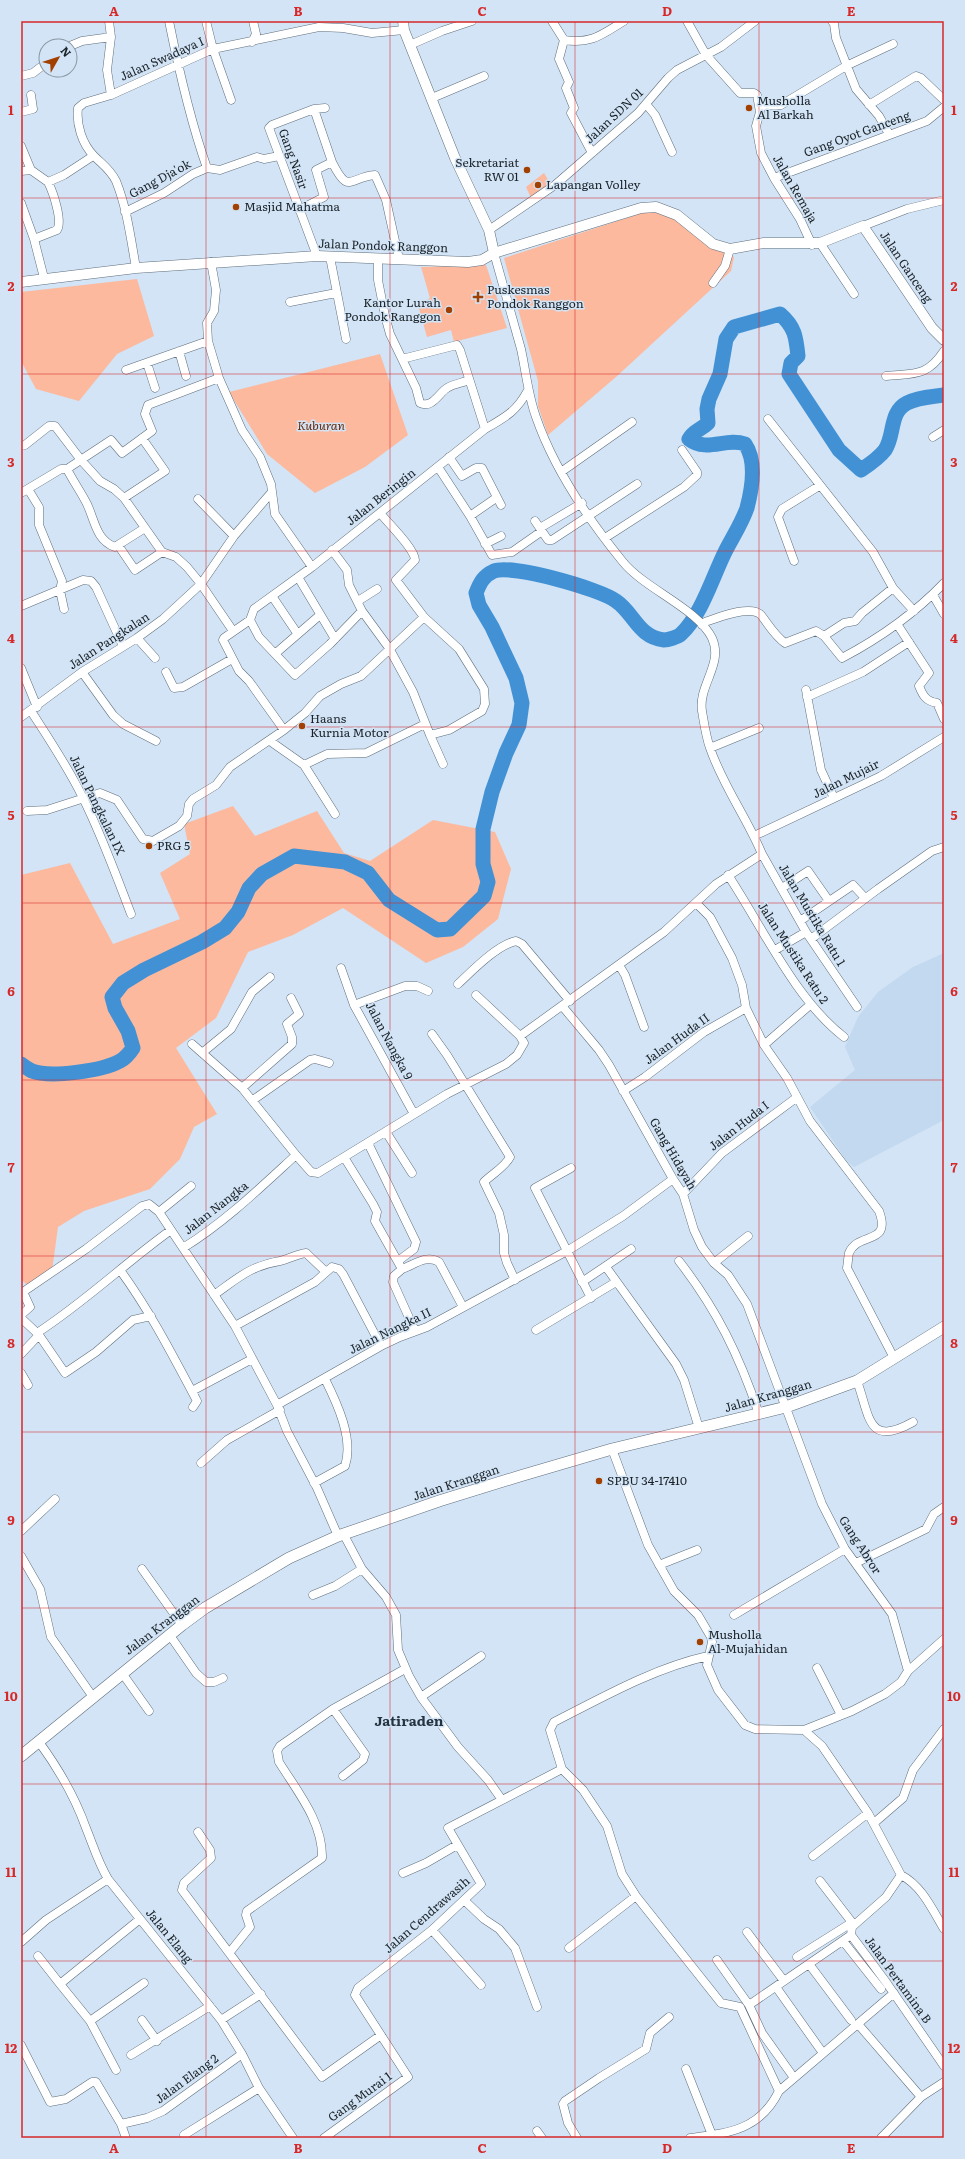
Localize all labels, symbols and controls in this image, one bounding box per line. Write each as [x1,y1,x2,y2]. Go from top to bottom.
text: A [109,1,119,20]
text: B [294,1,303,20]
text: C [477,1,487,20]
text: D [662,1,672,20]
text: E [847,1,856,20]
street label: Jalan Swadaya I [117,31,207,85]
north arrow [38,38,78,78]
text: N [57,42,76,60]
street label: Jalan SDN 01 [580,83,647,147]
place label: Musholla Al Barkah [757,91,814,123]
text: 1 [8,100,14,119]
text: 1 [951,100,957,119]
marker: Musholla Al Barkah [744,103,754,113]
street label: Gang Oyot Ganceng [801,105,913,161]
street label: Gang Nasir [275,126,313,192]
street label: Jalan Remaja [769,151,823,226]
place label: Sekretariat RW 01 [455,153,519,185]
street label: Gang Dja'ok [125,154,194,202]
marker: Sekretariat RW 01 [522,165,532,175]
place label: Lapangan Volley [546,175,640,193]
marker: Lapangan Volley [533,180,543,190]
place label: Masjid Mahatma [244,197,341,215]
marker: Masjid Mahatma [231,202,241,212]
street label: Jalan Ganceng [876,227,938,306]
street label: Jalan Pondok Ranggon [318,234,448,256]
text: 2 [8,276,15,295]
text: 2 [951,276,958,295]
place label: Puskesmas Pondok Ranggon [487,280,584,312]
marker: Puskesmas Pondok Ranggon [472,291,484,303]
place label: Kantor Lurah Pondok Ranggon [344,293,441,325]
marker: Kantor Lurah Pondok Ranggon [444,305,454,315]
park label: Kuburan [297,416,345,434]
text: 3 [7,452,15,471]
text: 3 [950,452,958,471]
street label: Jalan Beringin [342,463,419,529]
street label: Jalan Pangkalan [64,607,153,673]
text: 4 [7,628,15,647]
text: 4 [950,628,958,647]
place label: Haans Kurnia Motor [310,709,389,741]
marker: Haans Kurnia Motor [297,721,307,731]
street label: Jalan Pangkalan IX [66,751,130,858]
street label: Jalan Mujair [809,754,882,802]
text: 5 [7,805,15,824]
text: 5 [950,805,958,824]
place label: PRG 5 [157,836,190,854]
marker: PRG 5 [144,841,154,851]
street label: Jalan Mustika Ratu 1 [775,860,851,969]
street label: Jalan Mustika Ratu 2 [754,898,834,1007]
text: 6 [7,981,15,1000]
text: 6 [950,981,958,1000]
street label: Jalan Nangka 9 [362,998,418,1083]
street label: Jalan Huda II [640,1008,713,1068]
street label: Jalan Huda I [704,1096,772,1154]
street label: Gang Hidayah [646,1114,702,1193]
text: 7 [7,1157,15,1176]
text: 7 [950,1157,958,1176]
street label: Jalan Nangka [179,1176,252,1238]
street label: Jalan Nangka II [345,1302,434,1358]
text: 8 [7,1333,15,1352]
text: 8 [950,1333,958,1352]
street label: Jalan Kranggan [722,1374,813,1416]
street label: Jalan Kranggan [410,1460,501,1505]
place label: SPBU 34-17410 [607,1471,687,1489]
marker: SPBU 34-17410 [594,1476,604,1486]
text: 9 [7,1510,15,1529]
text: 9 [950,1510,958,1529]
street label: Gang Abror [835,1512,887,1577]
street label: Jalan Kranggan [120,1590,203,1658]
place label: Musholla Al-Mujahidan [708,1625,788,1657]
marker: Musholla Al-Mujahidan [695,1637,705,1647]
text: 10 [4,1686,18,1705]
text: 10 [947,1686,961,1705]
district label: Jatiraden [375,1710,444,1730]
text: 11 [6,1862,17,1881]
text: 11 [949,1862,960,1881]
street label: Jalan Cendrawasih [379,1872,473,1957]
street label: Jalan Elang [142,1904,198,1967]
street label: Jalan Pertamina B [861,1932,937,2027]
text: 12 [5,2038,17,2057]
text: 12 [948,2038,960,2057]
street label: Jalan Elang 2 [151,2049,222,2107]
street label: Gang Murai 1 [324,2067,395,2125]
text: A [109,2138,119,2157]
text: B [294,2138,303,2157]
text: C [477,2138,487,2157]
text: D [662,2138,672,2157]
text: E [847,2138,856,2157]

